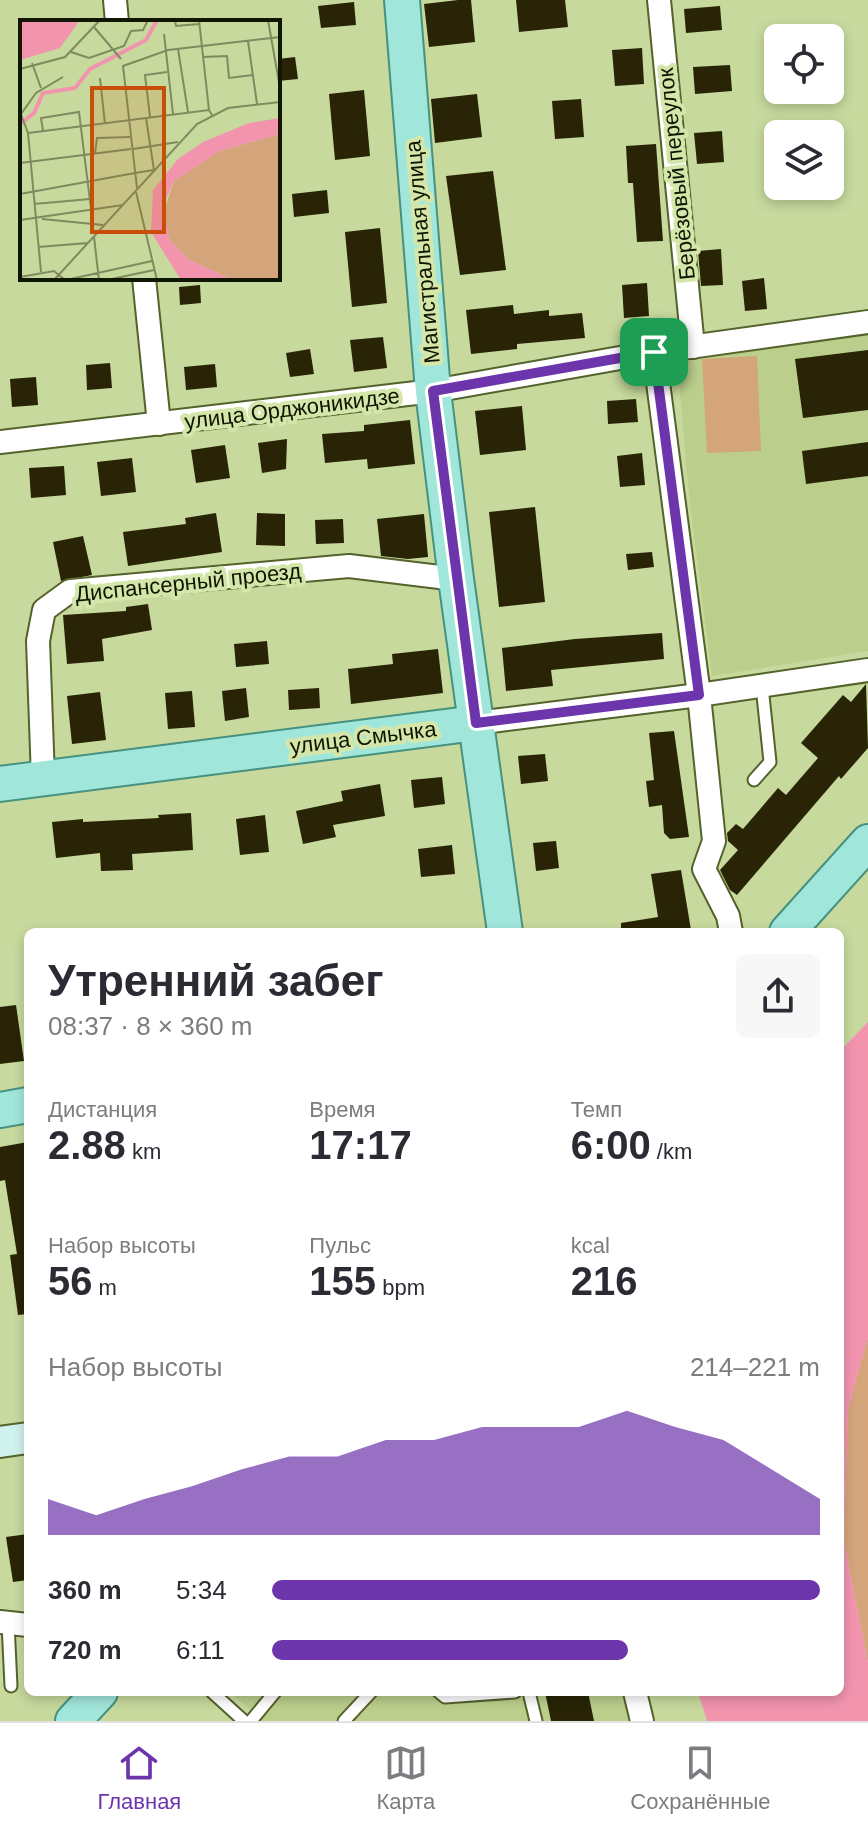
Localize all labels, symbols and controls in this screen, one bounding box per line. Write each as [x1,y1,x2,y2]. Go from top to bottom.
inset map [20,20,280,280]
map controls [764,24,844,200]
button: locate [764,24,844,104]
street label: Берёзовый переулок [653,66,700,281]
button: layers [764,120,844,200]
street label: Магистральная улица [400,139,445,365]
pin [620,318,688,386]
icon: arrive [632,330,676,374]
street label: улица Орджоникидзе [183,383,401,434]
street label: Диспансерный проезд [74,558,302,607]
street label: улица Смычка [288,716,438,759]
button: share [736,954,820,1038]
text: Утренний забег [48,956,383,1005]
text: 08:37 · 8 × 360 m [48,1011,253,1041]
text: Дистанция [48,1097,157,1122]
text: Время [309,1097,376,1122]
text: Темп [571,1097,622,1122]
text: 2.88 [48,1123,126,1167]
text: 17:17 [309,1123,412,1167]
text: 6:00 [571,1123,651,1167]
text: km [126,1139,161,1164]
text: /km [651,1139,692,1164]
text: Набор высоты [48,1233,196,1258]
text: Пульс [309,1233,371,1258]
text: kcal [571,1233,610,1258]
text: 56 [48,1259,93,1303]
text: 155 [309,1259,376,1303]
text: 216 [571,1259,637,1303]
text: m [93,1275,117,1300]
text: bpm [376,1275,425,1300]
text: Набор высоты [48,1352,223,1382]
text: 214–221 m [690,1352,820,1382]
text: 360 m [48,1575,122,1605]
text: 5:34 [176,1575,227,1605]
text: 720 m [48,1635,122,1665]
text: 6:11 [176,1635,225,1665]
tab: Главная [98,1741,181,1815]
tab: Карта [376,1741,435,1815]
tab: Сохранённые [630,1741,770,1815]

